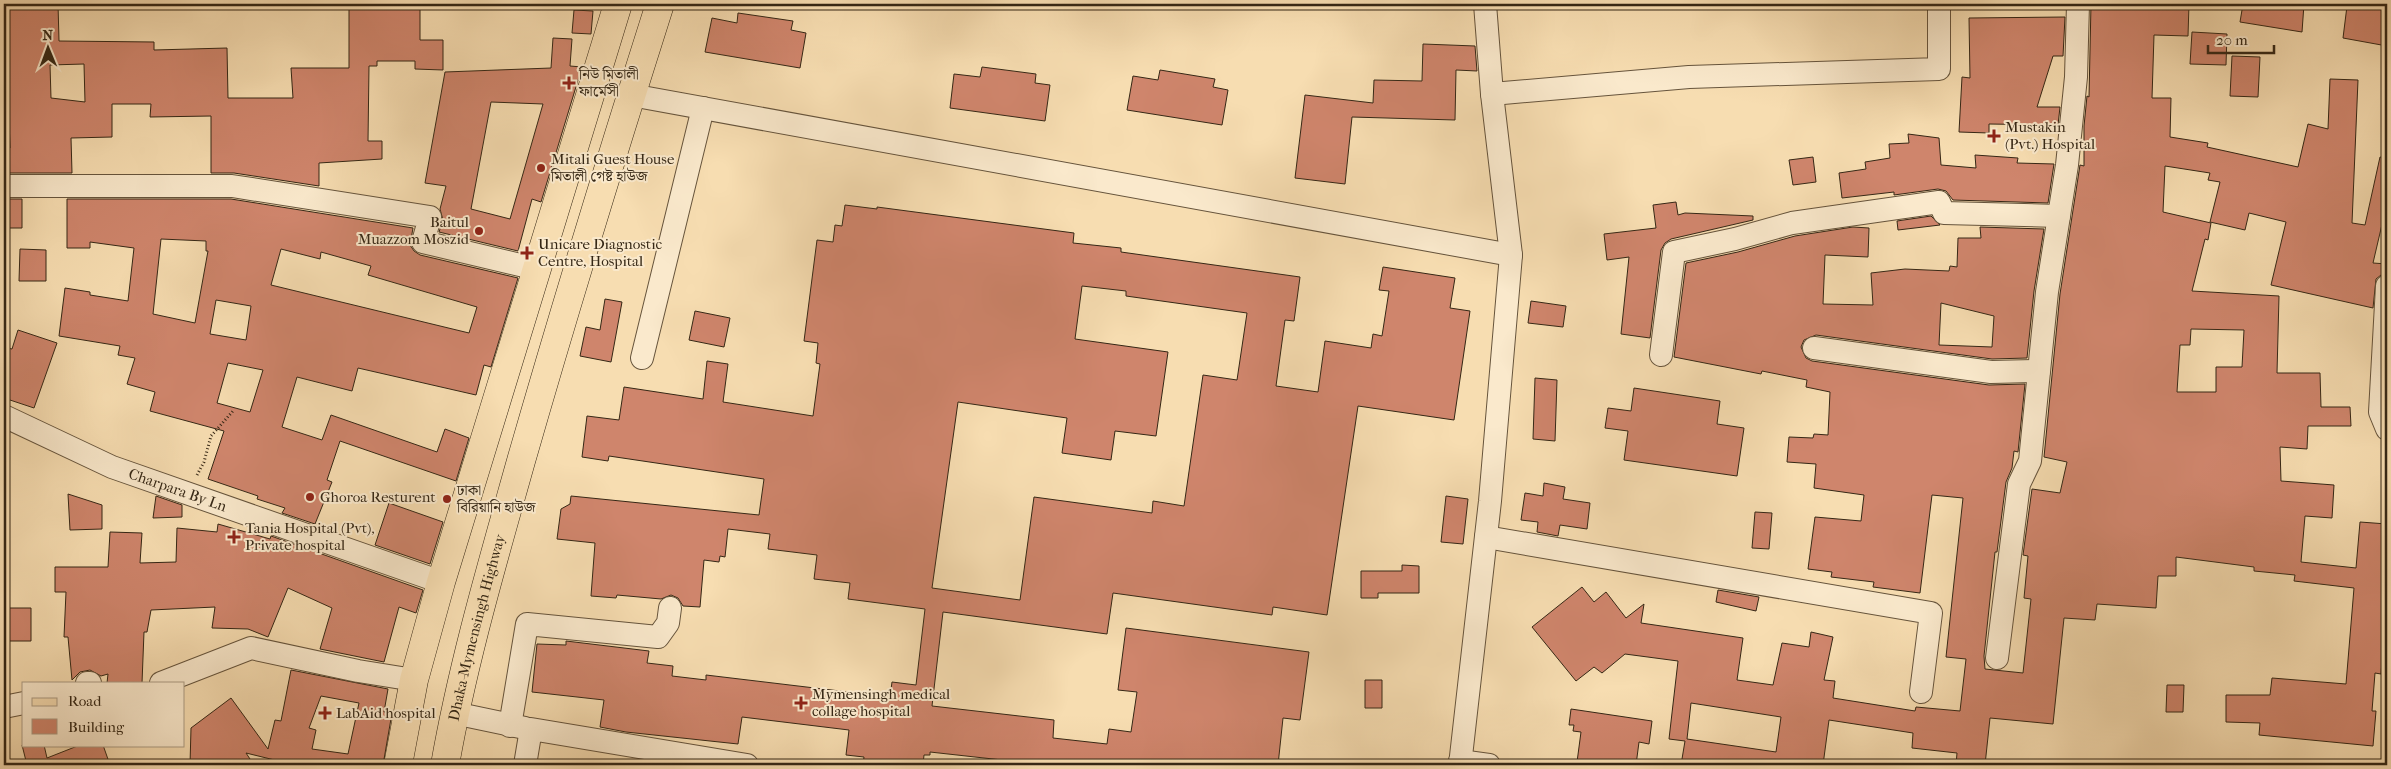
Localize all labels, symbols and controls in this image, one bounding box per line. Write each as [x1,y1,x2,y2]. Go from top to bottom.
north arrow [22,22,72,72]
scale bar [2208,22,2275,54]
text: N [42,27,54,44]
text: 20 m [2216,31,2248,49]
place label: নিউ মিতালী ফার্মেসী [578,65,639,100]
marker: নিউ মিতালী ফার্মেসী [563,77,575,89]
place label: Mustakin (Pvt.) Hospital [2005,118,2095,153]
marker: Mustakin (Pvt.) Hospital [1987,129,2001,143]
place label: Mitali Guest House মিতালী গেষ্ট হাউজ [550,150,675,185]
marker: Mitali Guest House মিতালী গেষ্ট হাউজ [535,162,547,174]
place label: Baitul Muazzom Moszid [358,213,470,248]
marker: Baitul Muazzom Moszid [473,225,485,237]
place label: Unicare Diagnostic Centre, Hospital [538,235,663,270]
marker: Unicare Diagnostic Centre, Hospital [520,246,534,260]
street label: Charpara By Ln [126,465,229,515]
place label: ঢাকা বিরিয়ানি হাউজ [456,481,537,516]
place label: Ghoroa Resturent [320,488,436,506]
marker: Ghoroa Resturent [304,491,316,503]
marker: ঢাকা বিরিয়ানি হাউজ [441,493,453,505]
place label: Tania Hospital (Pvt), Private hospital [245,519,375,554]
marker: Tania Hospital (Pvt), Private hospital [227,530,241,544]
street label: Dhaka-Mymensingh Highway [445,531,509,723]
legend [22,682,185,746]
place label: Mymensingh medical collage hospital [812,685,950,720]
text: Road [68,692,102,710]
marker: Mymensingh medical collage hospital [794,696,808,710]
place label: LabAid hospital [336,704,436,722]
marker: LabAid hospital [318,706,332,720]
text: Building [68,718,125,736]

